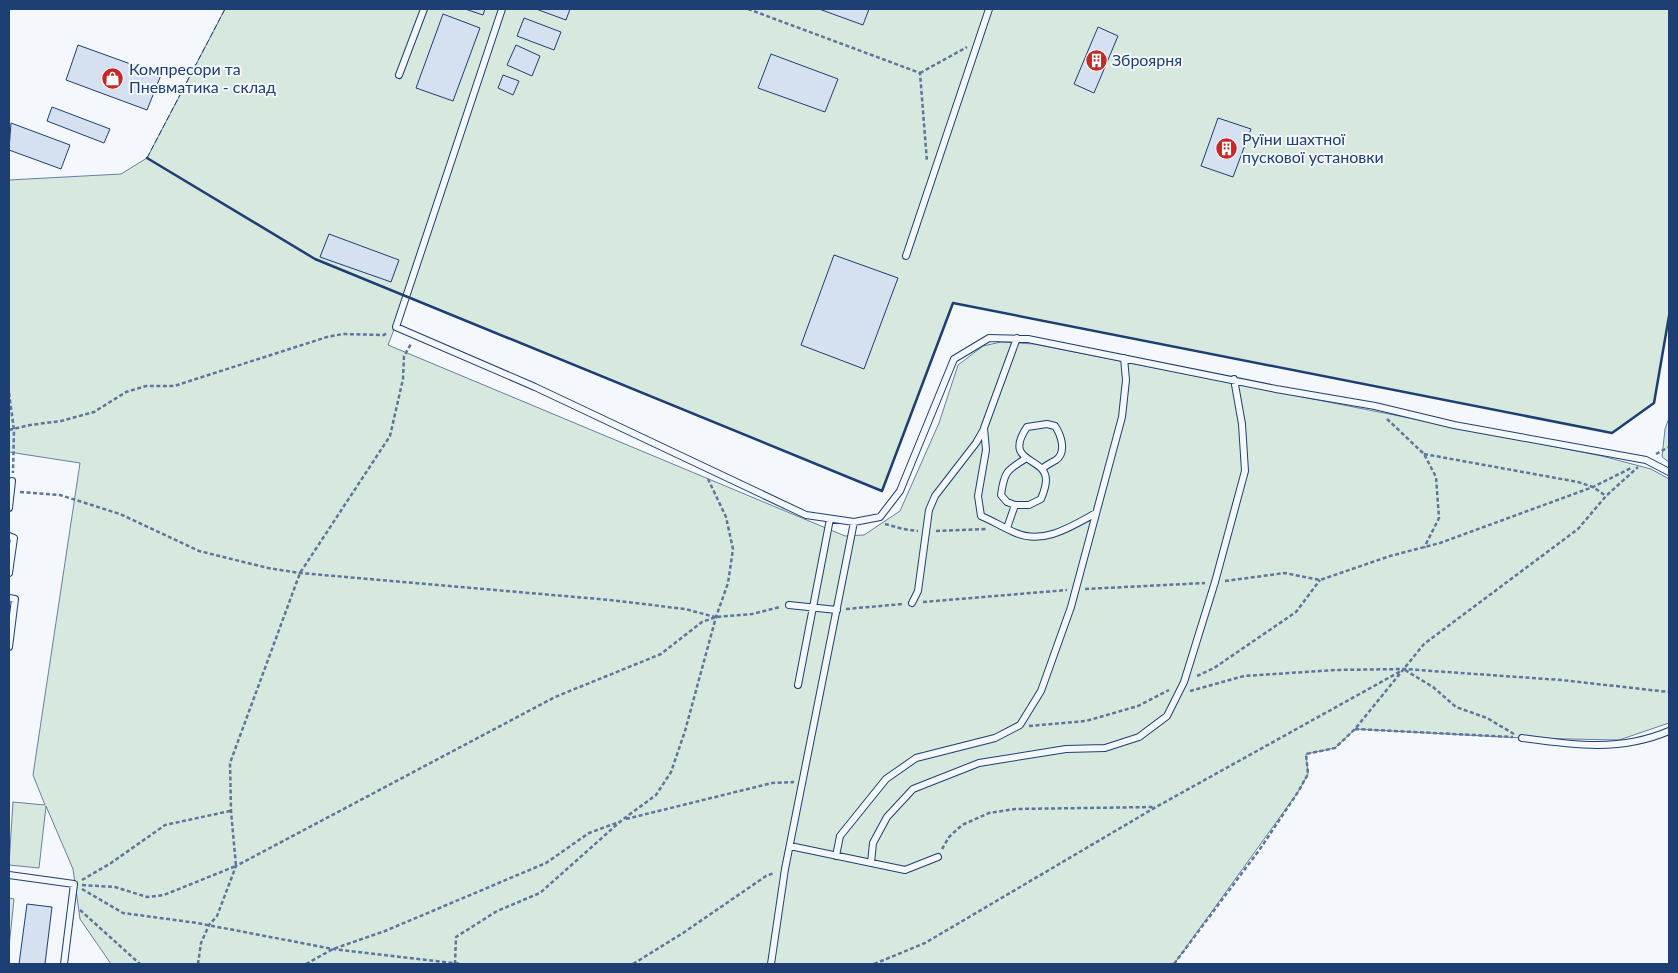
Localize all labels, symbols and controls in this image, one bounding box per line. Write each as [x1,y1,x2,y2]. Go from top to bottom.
building icon: Зброярня [1084,48,1108,72]
place label: Зброярня [1112,50,1182,69]
place label: Компресори та Пневматика - склад [129,59,276,96]
shop icon: Компресори та Пневматика - склад [101,66,125,90]
place label: Руїни шахтної пускової установки [1242,129,1384,166]
building icon: Руїни шахтної пускової установки [1214,136,1238,160]

